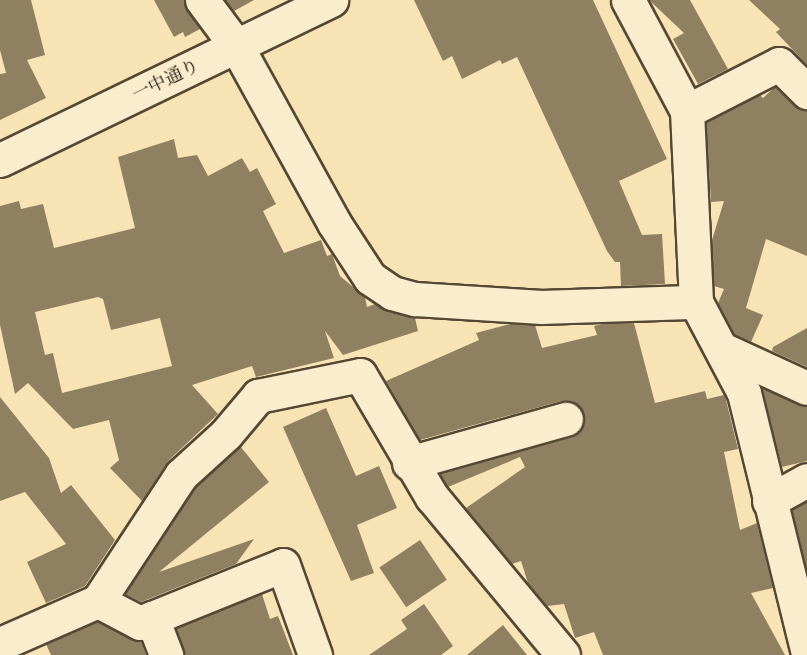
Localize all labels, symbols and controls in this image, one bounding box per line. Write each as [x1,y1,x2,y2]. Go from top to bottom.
street label: 一中通り [129,56,203,106]

